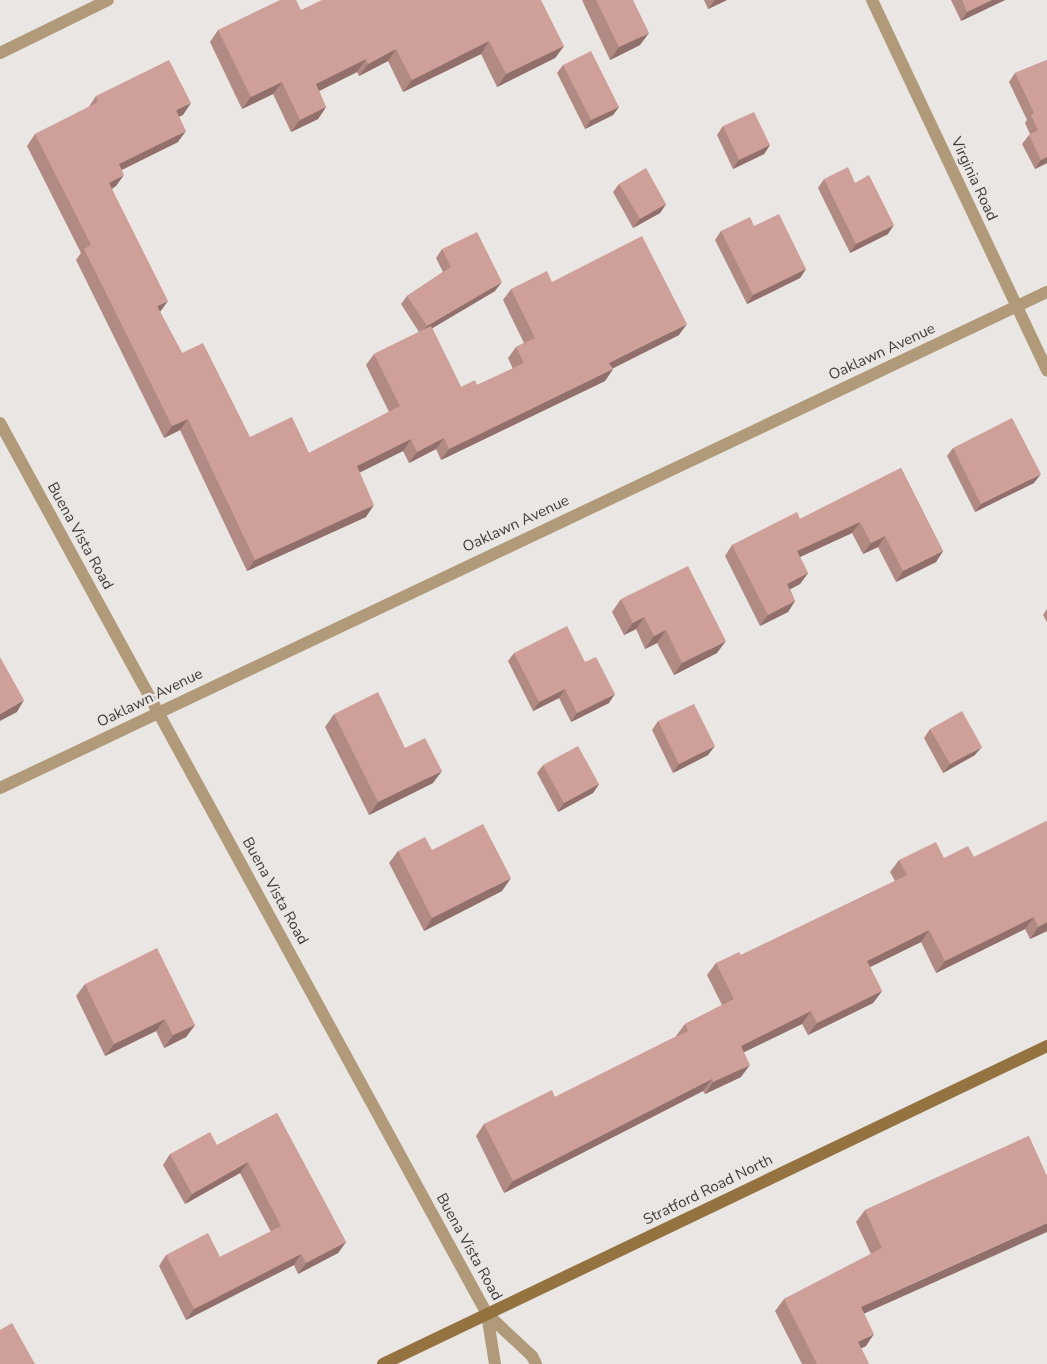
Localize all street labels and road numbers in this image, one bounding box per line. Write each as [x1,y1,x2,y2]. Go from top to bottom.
street label: Virginia Road [947,134,1001,224]
street label: Oaklawn Avenue [826,319,938,385]
street label: Buena Vista Road [43,479,117,593]
street label: Oaklawn Avenue [460,491,572,557]
street label: Oaklawn Avenue [94,665,206,731]
street label: Buena Vista Road [238,834,312,948]
street label: Stratford Road North [640,1151,776,1229]
street label: Buena Vista Road [432,1190,506,1304]

